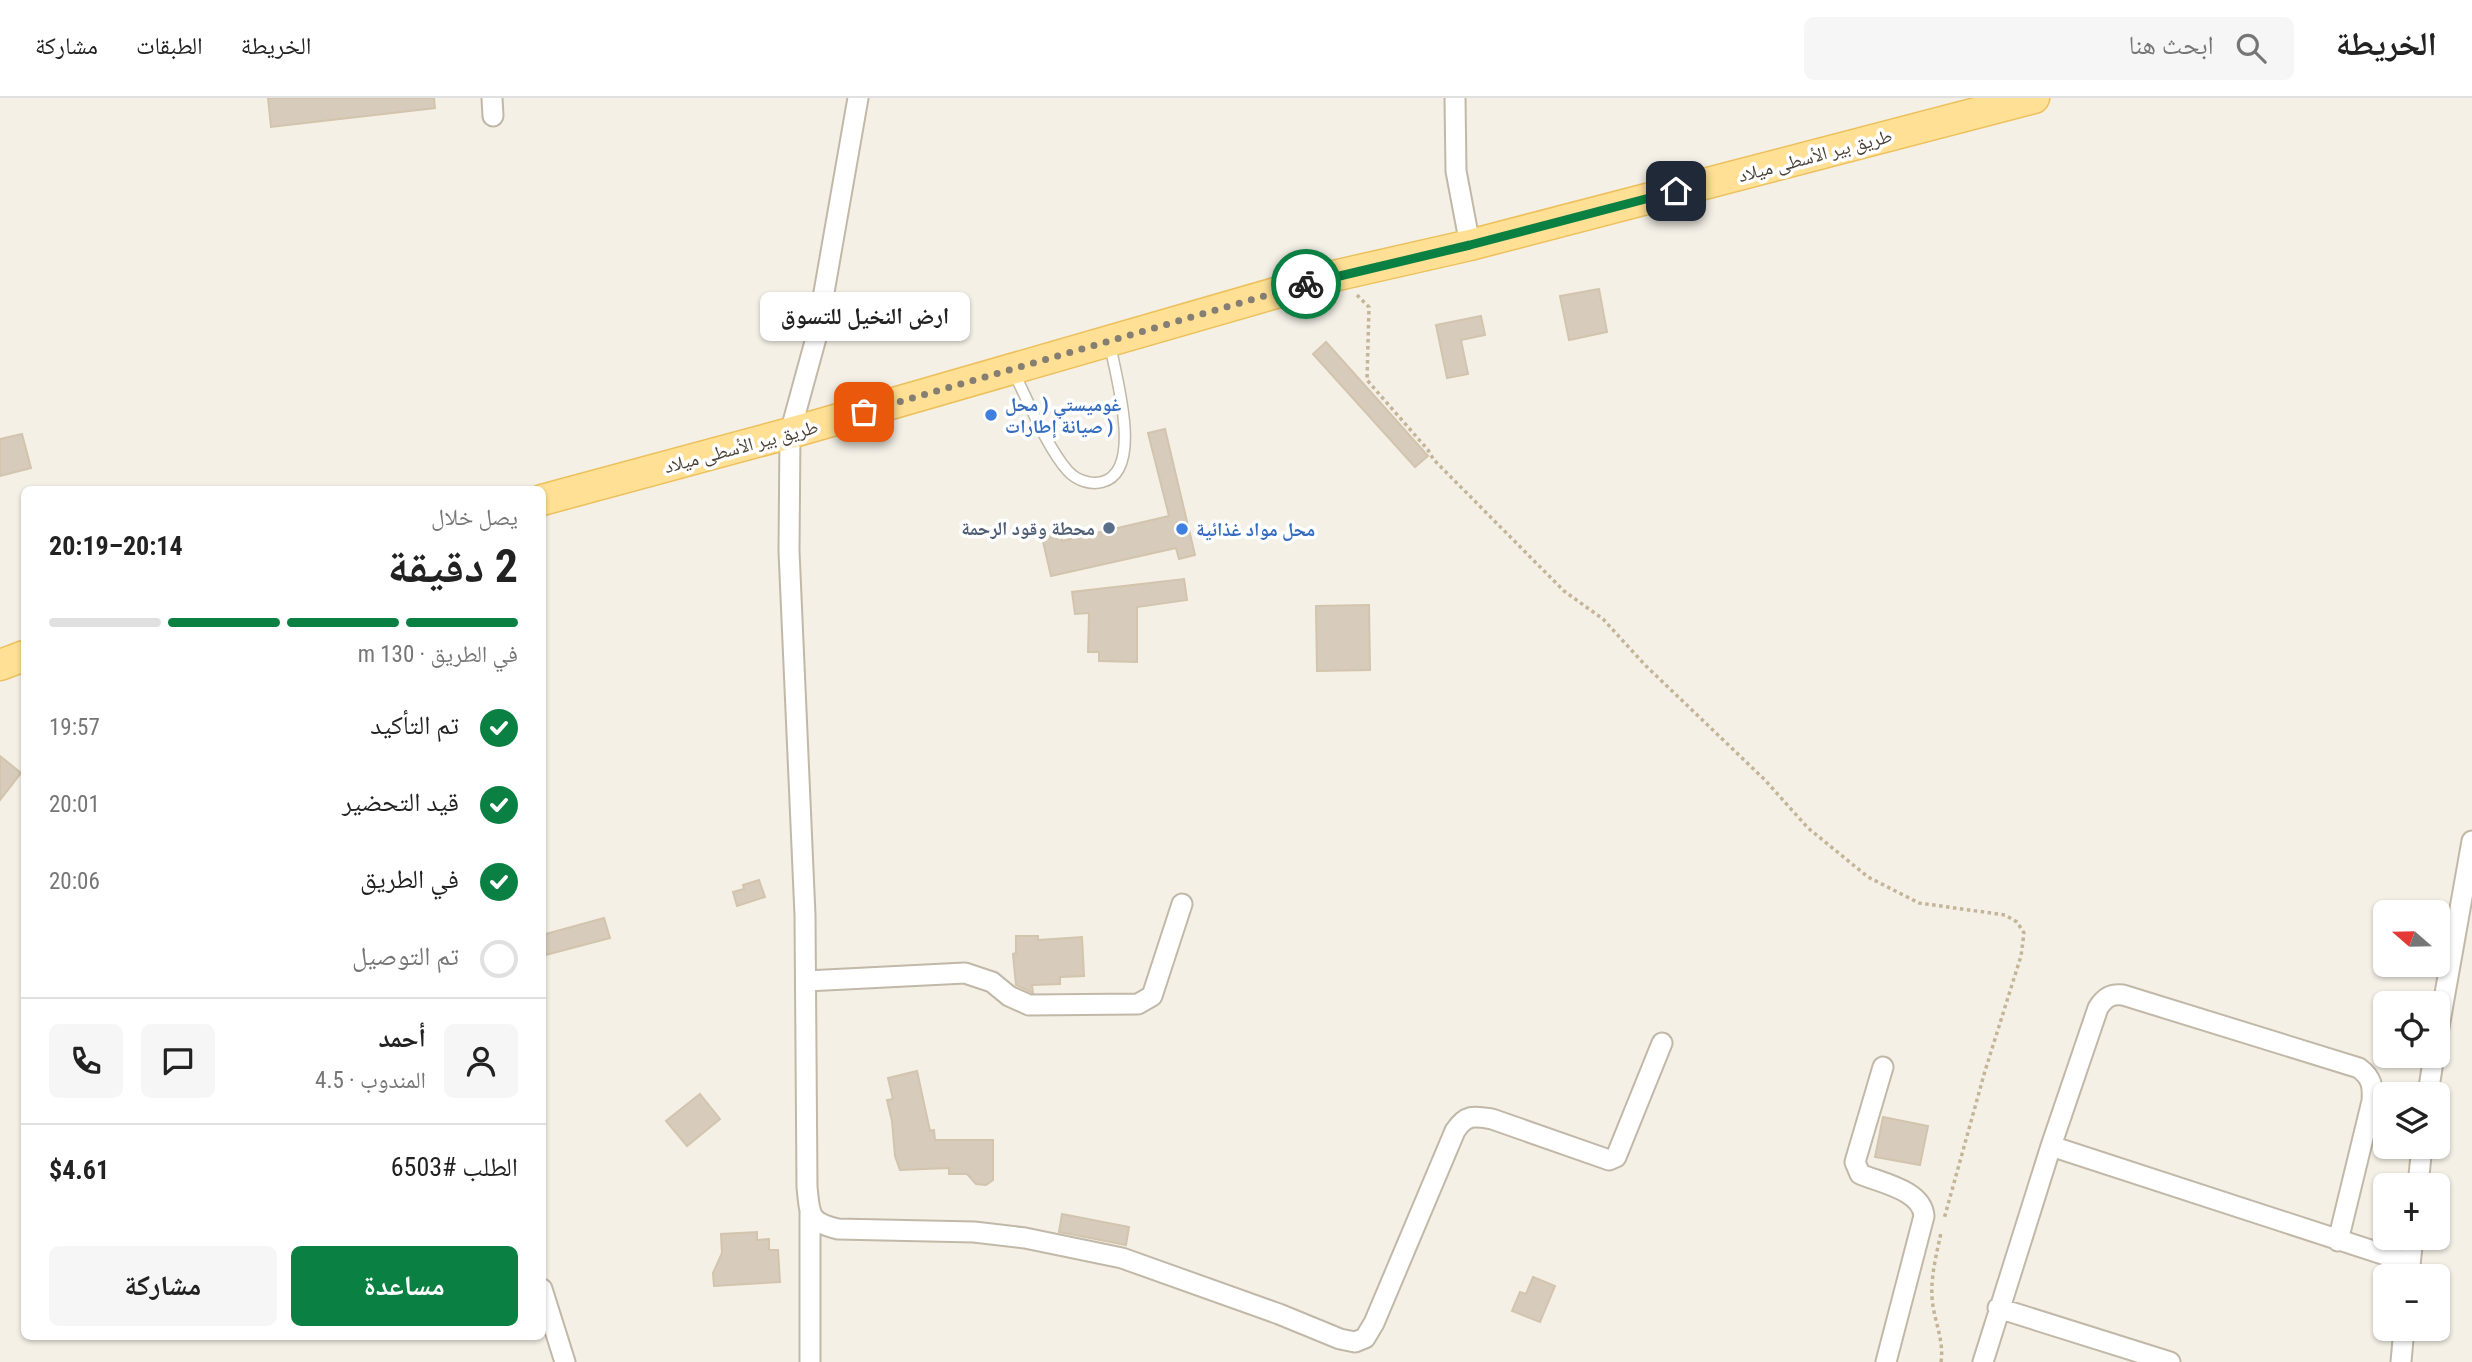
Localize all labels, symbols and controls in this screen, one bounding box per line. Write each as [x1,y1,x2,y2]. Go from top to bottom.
search box [1804,17,2294,80]
text: الخريطة [2336,24,2437,63]
icon: search [2232,29,2270,67]
text: ابحث هنا [2129,30,2214,60]
text: مشاركة [35,32,98,60]
text: الطبقات [136,32,203,60]
text: الخريطة [241,32,311,60]
street label: طريق بير الأسطى ميلاد [1736,124,1895,187]
pin [1646,161,1706,221]
icon: home [1657,172,1695,210]
courier [1271,249,1341,319]
icon: bike [1287,265,1325,303]
callout: ارض النخيل للتسوق [759,293,969,342]
text: ارض النخيل للتسوق [781,303,949,330]
pin [834,382,894,442]
icon: bag [845,393,883,431]
place label: غوميستي ( محل صيانة إطارات ) [1005,393,1121,439]
marker: غوميستي ( محل صيانة إطارات ) [983,407,999,423]
street label: طريق بير الأسطى ميلاد [662,415,821,478]
text: يصل خلال [431,504,518,531]
place label: محطة وقود الرحمة [961,517,1095,540]
place label: محل مواد غذائية [1196,518,1315,541]
marker: محطة وقود الرحمة [1101,520,1117,536]
marker: محل مواد غذائية [1174,521,1190,537]
text: 20:14–20:19 [49,531,183,561]
text: 2 دقيقة [388,539,518,593]
text: في الطريق · 130 m [358,641,518,668]
icon: check [480,709,518,747]
text: تم التأكيد [370,710,459,740]
text: 19:57 [49,714,100,741]
icon: check [480,786,518,824]
text: قيد التحضير [342,787,459,817]
text: 20:01 [49,791,100,818]
icon: check [480,863,518,901]
text: في الطريق [360,864,459,894]
text: 20:06 [49,868,100,895]
north arrow [2373,900,2450,976]
map controls [2373,900,2450,1341]
text: تم التوصيل [352,941,459,971]
button: locate [2373,991,2450,1068]
text: أحمد [378,1023,426,1053]
button: phone [49,1024,123,1098]
button: chat [141,1024,215,1098]
button: person [444,1024,518,1098]
text: المندوب · 4.5 [315,1067,426,1094]
button: layers [2373,1082,2450,1159]
text: الطلب #6503 [391,1152,518,1182]
text: $4.61 [49,1155,109,1185]
button: + [2373,1173,2450,1250]
button: مشاركة [49,1246,277,1326]
button: مساعدة [291,1246,518,1326]
button: − [2373,1264,2450,1341]

